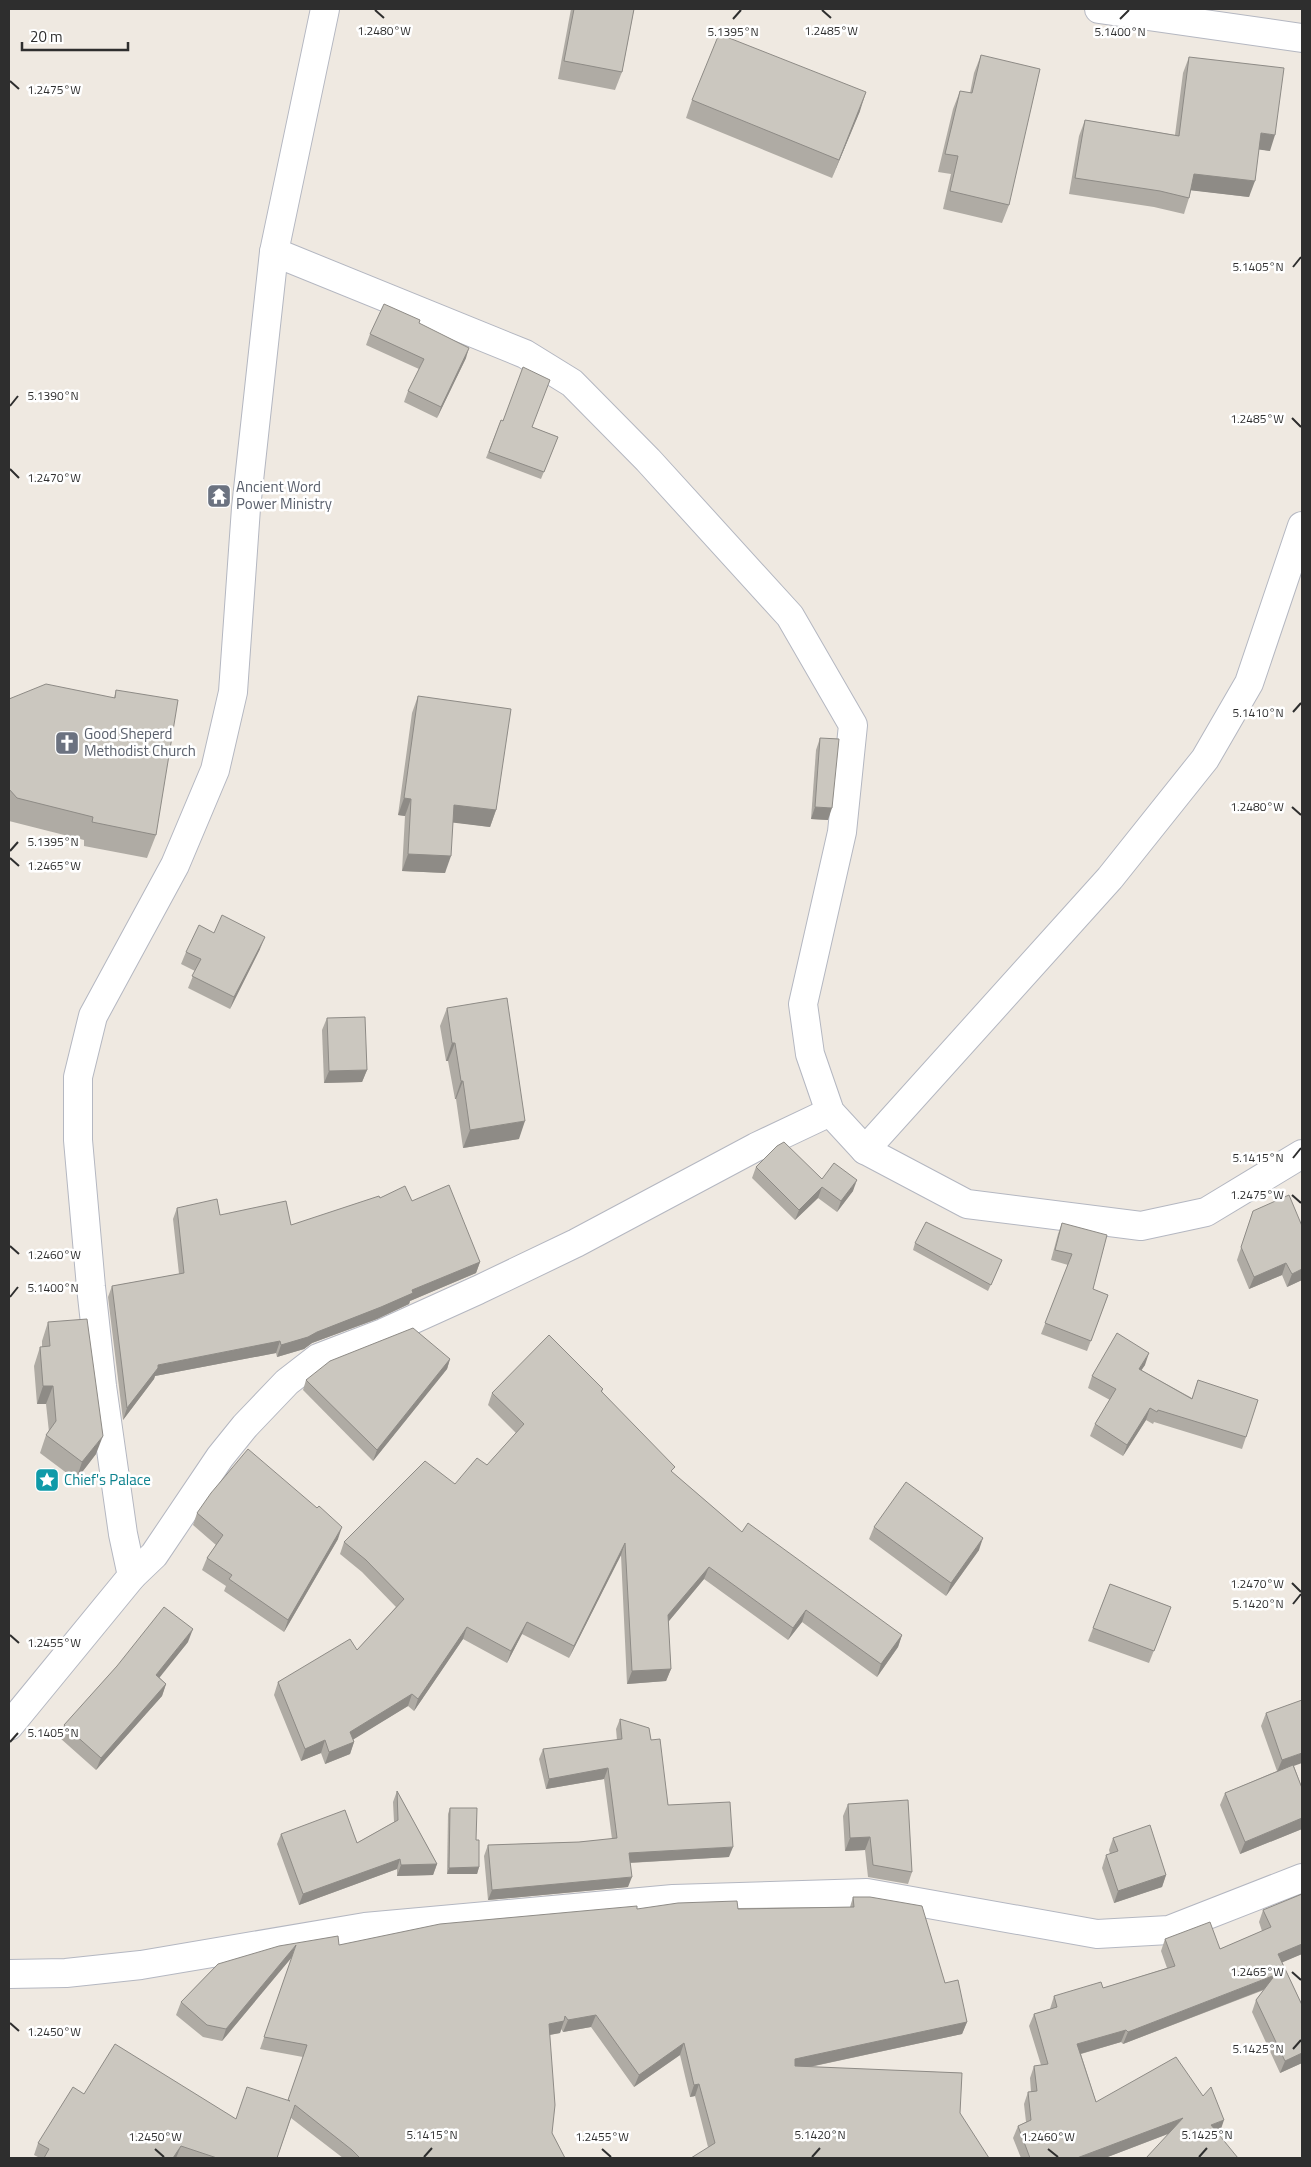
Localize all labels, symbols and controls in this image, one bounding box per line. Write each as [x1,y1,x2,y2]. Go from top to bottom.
scale bar [22,20,129,52]
text: 1.2480°W [357,21,411,40]
text: 1.2485°W [804,21,858,40]
text: 5.1395°N [707,22,759,41]
text: 5.1400°N [1094,22,1146,41]
text: 20 m [30,25,63,48]
text: 1.2475°W [27,80,81,99]
text: 5.1405°N [1232,257,1284,276]
text: 5.1390°N [27,386,79,405]
text: 1.2485°W [1230,409,1284,428]
text: 1.2470°W [27,468,81,487]
place label: Ancient Word Power Ministry [236,475,332,515]
temple icon: Ancient Word Power Ministry [206,483,232,509]
text: 5.1410°N [1232,703,1284,722]
place label: Good Sheperd Methodist Church [84,722,196,762]
church icon: Good Sheperd Methodist Church [54,730,80,756]
text: 1.2480°W [1230,797,1284,816]
text: 5.1395°N [27,832,79,851]
text: 1.2465°W [27,856,81,875]
text: 5.1415°N [1232,1148,1284,1167]
text: 1.2475°W [1230,1185,1284,1204]
text: 1.2460°W [27,1245,81,1264]
text: 5.1400°N [27,1278,79,1297]
place icon: Chief's Palace [34,1467,60,1493]
place label: Chief's Palace [64,1468,151,1491]
text: 1.2470°W [1230,1574,1284,1593]
text: 5.1420°N [1232,1594,1284,1613]
text: 1.2455°W [27,1633,81,1652]
text: 5.1405°N [27,1723,79,1742]
text: 1.2465°W [1230,1962,1284,1981]
text: 1.2450°W [27,2022,81,2041]
text: 5.1425°N [1232,2039,1284,2058]
text: 5.1415°N [406,2125,458,2144]
text: 5.1420°N [794,2125,846,2144]
text: 5.1425°N [1181,2125,1233,2144]
text: 1.2450°W [128,2127,182,2146]
text: 1.2455°W [575,2127,629,2146]
text: 1.2460°W [1021,2127,1075,2146]

